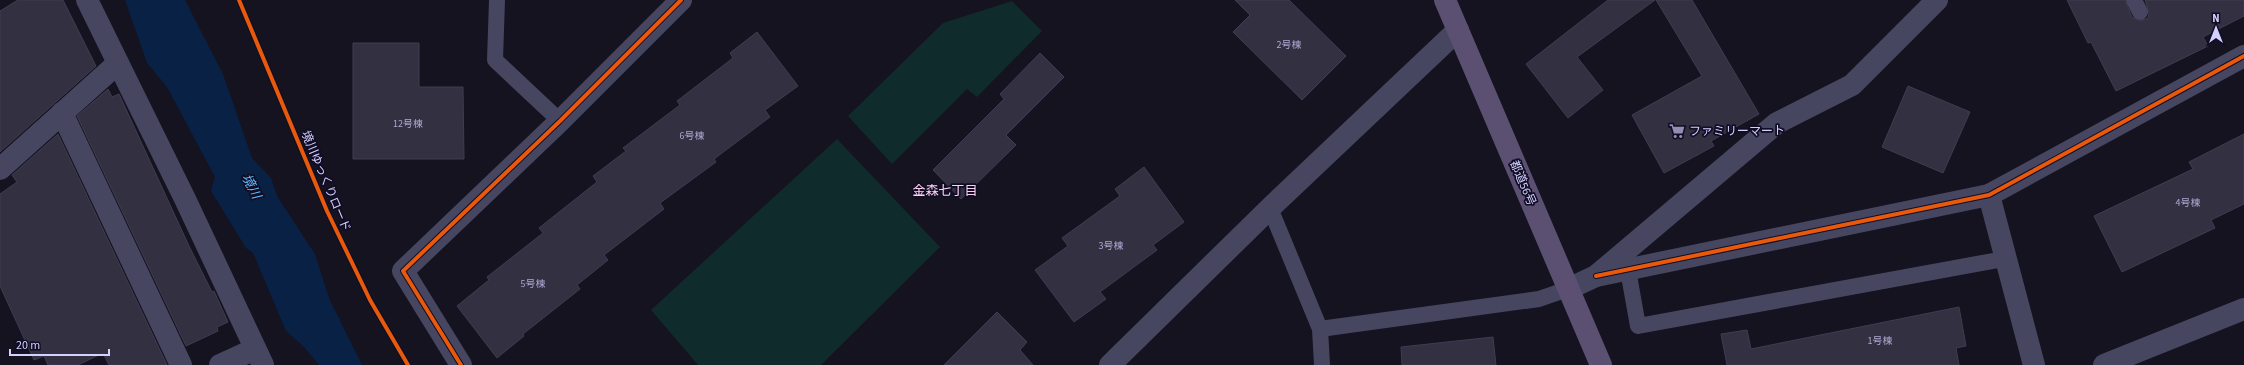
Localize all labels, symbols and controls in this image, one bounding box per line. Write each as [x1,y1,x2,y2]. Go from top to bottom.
north arrow [2196,8,2236,48]
text: N [2212,11,2220,26]
house number: 2号棟 [1277,38,1301,52]
house number: 12号棟 [393,117,423,131]
supermarket icon: ファミリーマート [1668,122,1686,140]
place label: ファミリーマート [1689,123,1785,140]
street label: 境川ゆっくりロード [297,128,354,234]
house number: 6号棟 [680,129,704,143]
street label: 都道56号 [1505,158,1540,209]
water label: 境川 [237,171,266,204]
district label: 金森七丁目 [912,182,978,200]
house number: 4号棟 [2176,196,2200,210]
house number: 3号棟 [1099,239,1123,253]
house number: 5号棟 [521,277,545,291]
scale bar [10,331,109,357]
house number: 1号棟 [1868,334,1892,348]
text: 20 m [16,337,40,354]

